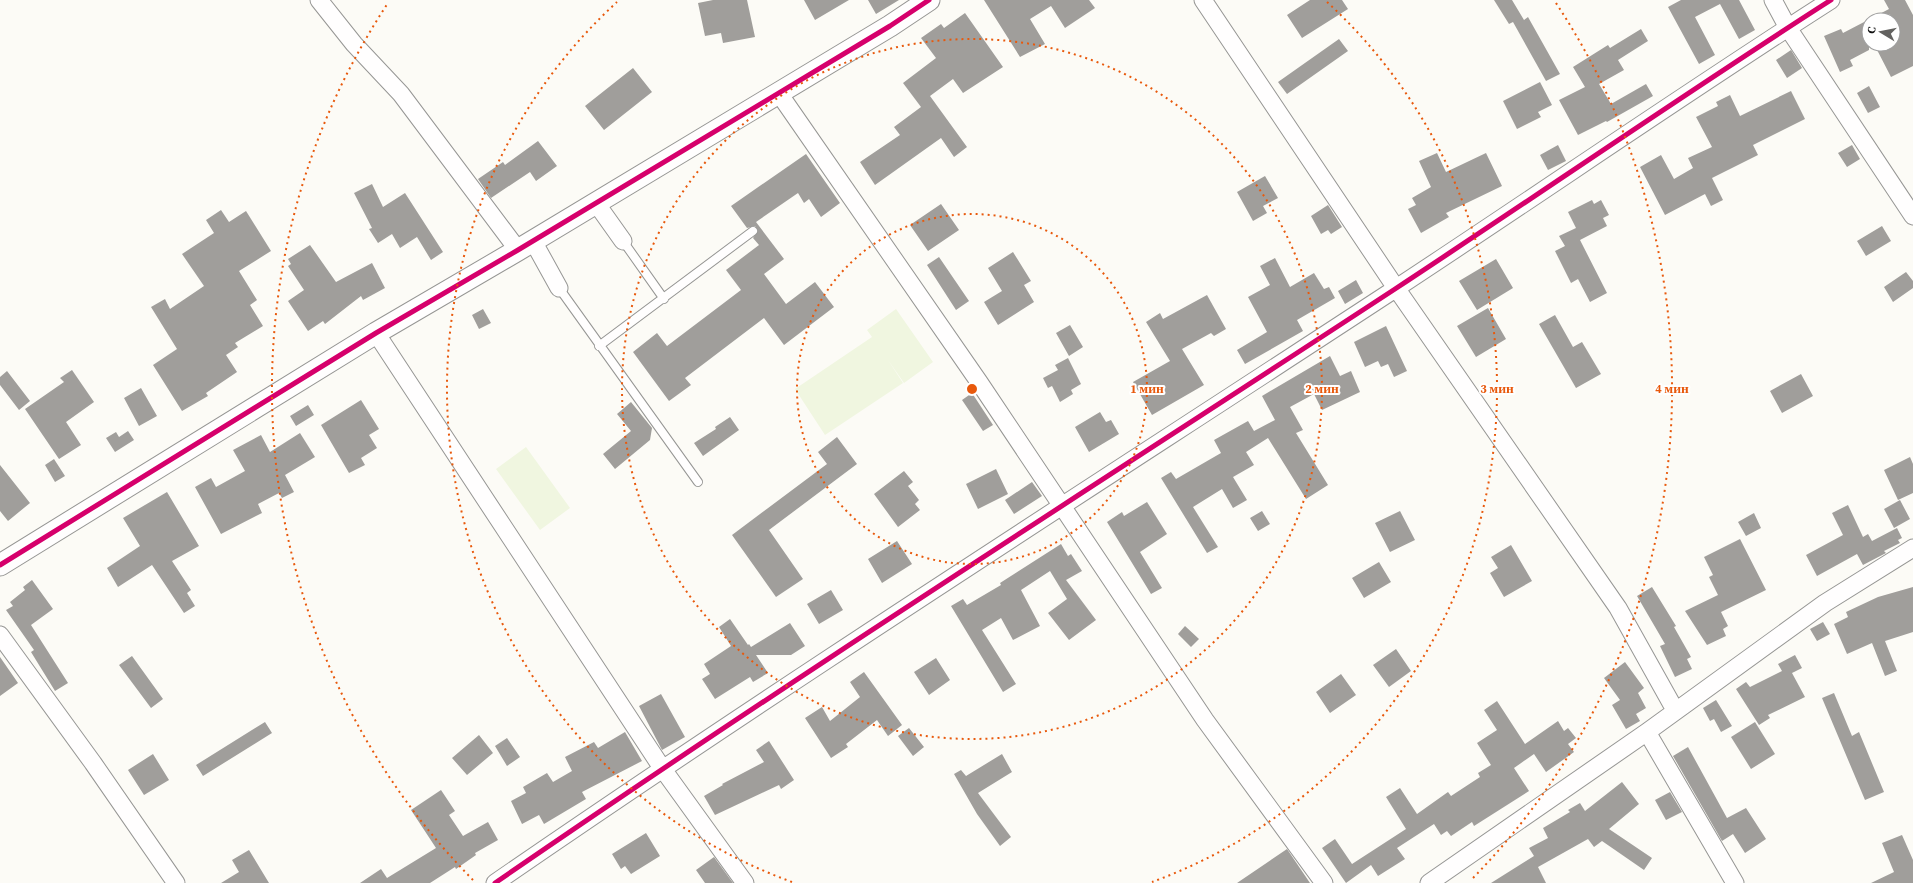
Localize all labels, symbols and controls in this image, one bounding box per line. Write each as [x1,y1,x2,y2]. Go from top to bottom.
north arrow [1861,12,1901,52]
text: С [1864,26,1880,35]
text: 1 мин [1130,381,1164,397]
text: 2 мин [1305,381,1339,397]
text: 3 мин [1480,381,1514,397]
text: 4 мин [1655,381,1689,397]
centre of rings [965,382,979,396]

